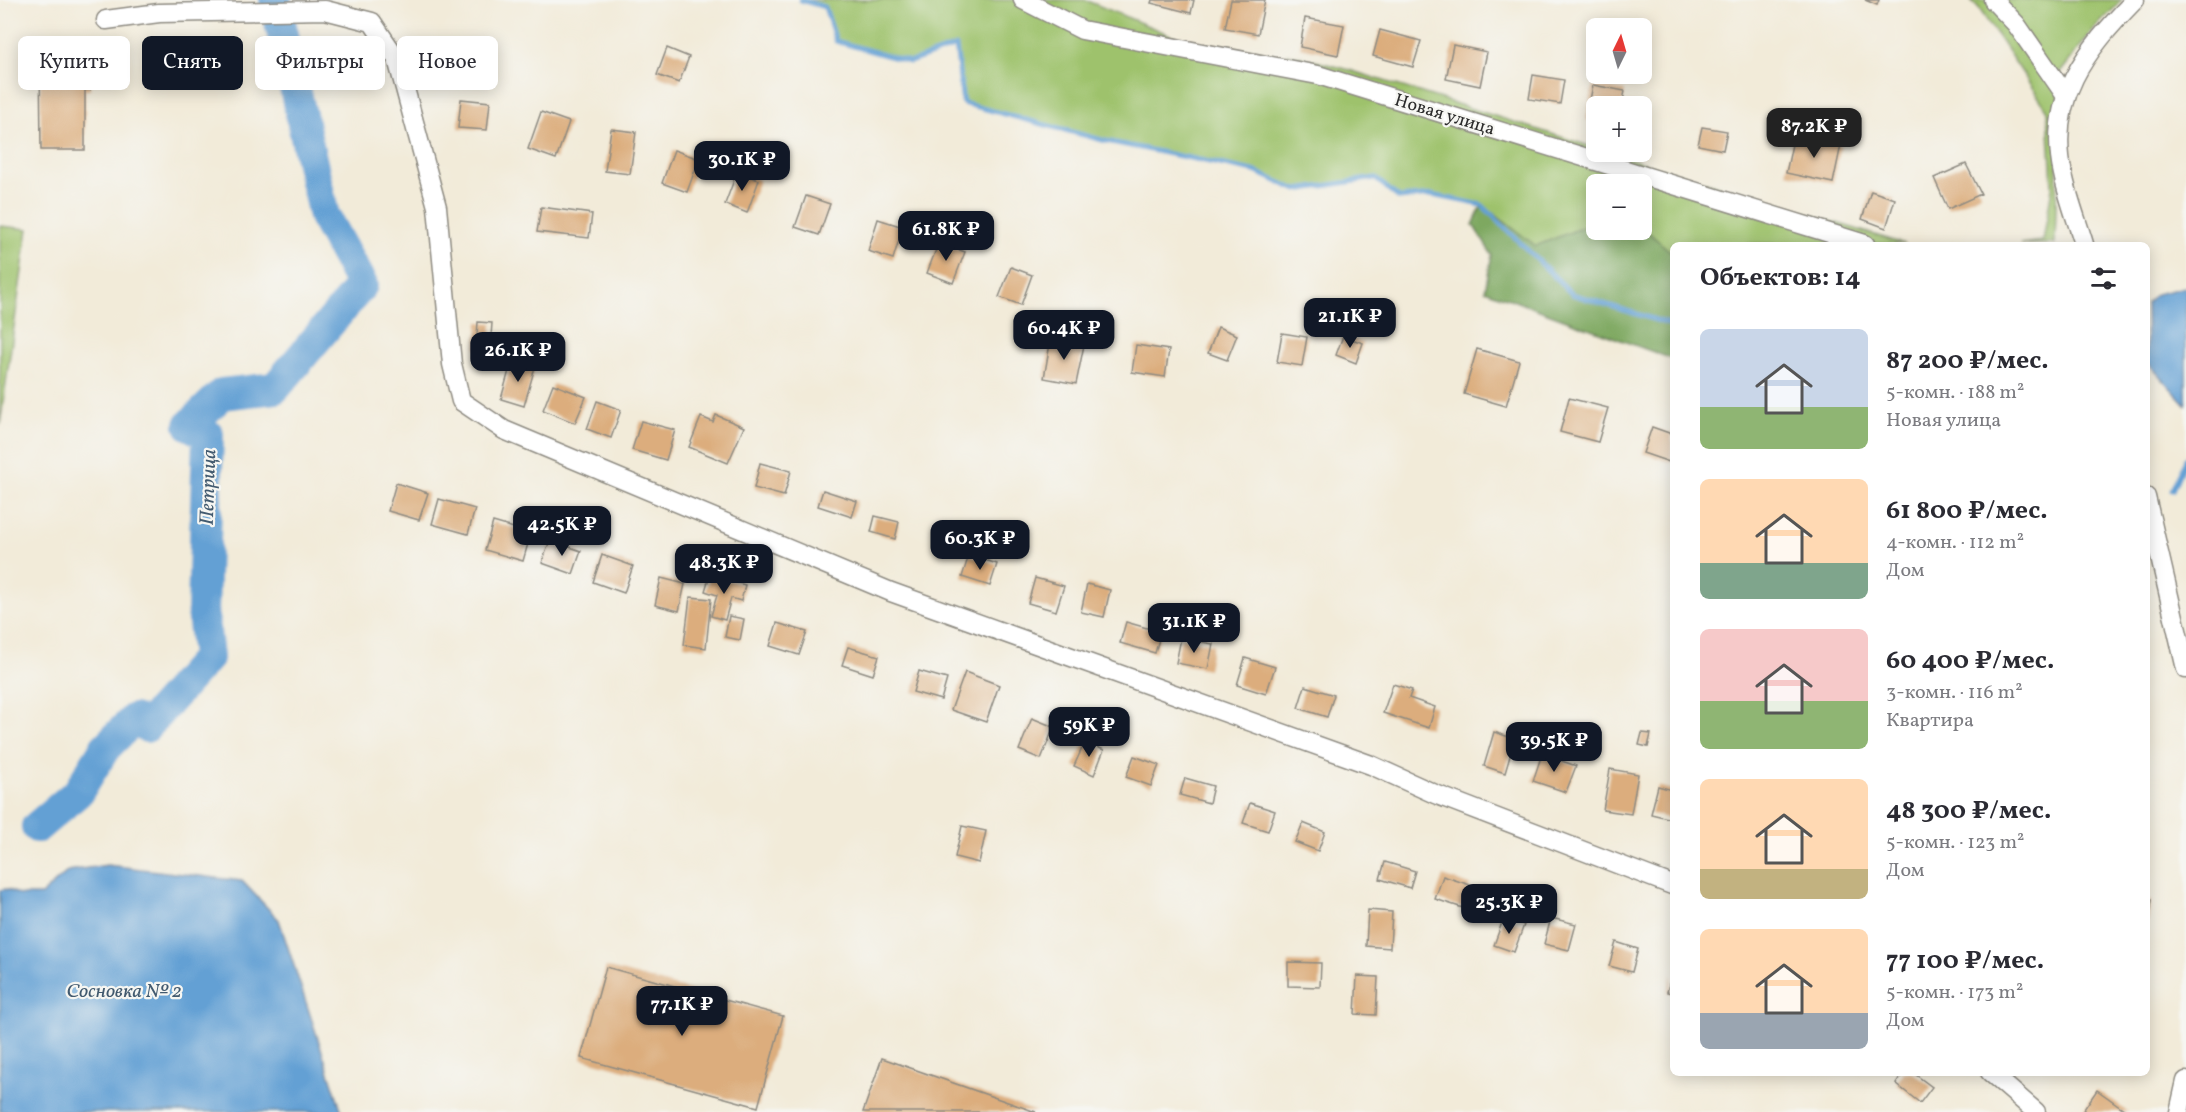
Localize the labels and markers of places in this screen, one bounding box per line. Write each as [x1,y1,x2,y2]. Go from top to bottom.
pin: 87.2K ₽ [1759,108,1869,159]
pin: 30.1K ₽ [687,141,797,192]
pin: 61.8K ₽ [891,211,1001,262]
pin: 21.1K ₽ [1295,298,1405,349]
pin: 60.4K ₽ [1009,310,1119,361]
pin: 26.1K ₽ [463,332,573,383]
pin: 42.5K ₽ [507,506,617,557]
pin: 60.3K ₽ [925,520,1035,571]
pin: 48.3K ₽ [669,544,779,595]
pin: 31.1K ₽ [1139,603,1249,654]
pin: 59K ₽ [1047,707,1131,758]
pin: 39.5K ₽ [1499,722,1609,773]
pin: 25.3K ₽ [1454,884,1564,935]
pin: 77.1K ₽ [627,986,737,1037]

